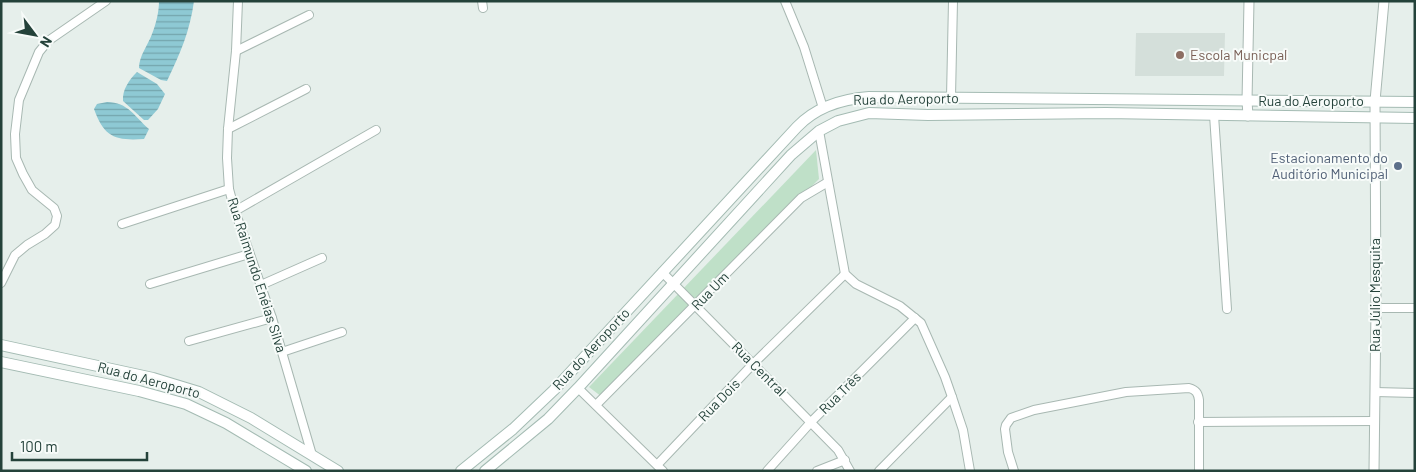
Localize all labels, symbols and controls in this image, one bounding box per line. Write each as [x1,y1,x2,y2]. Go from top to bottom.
north arrow [10,10,60,60]
text: N [37,34,56,51]
place label: Escola Municpal [1190,46,1287,63]
marker: Escola Municpal [1174,49,1186,61]
street label: Rua do Aeroporto [853,89,959,108]
street label: Rua do Aeroporto [1258,92,1364,109]
place label: Estacionamento do Auditório Municipal [1270,149,1388,182]
marker: Estacionamento do Auditório Municipal [1392,160,1404,172]
street label: Rua Raimundo Enéias Silva [224,195,291,355]
street label: Rua Júlio Mesquita [1366,238,1383,352]
street label: Rua Um [687,268,732,313]
street label: Rua do Aeroporto [548,304,633,393]
street label: Rua Central [729,338,790,399]
street label: Rua do Aeroporto [96,358,202,401]
street label: Rua Três [815,368,864,417]
street label: Rua Dois [694,375,743,424]
scale bar [12,430,148,462]
text: 100 m [20,437,58,455]

